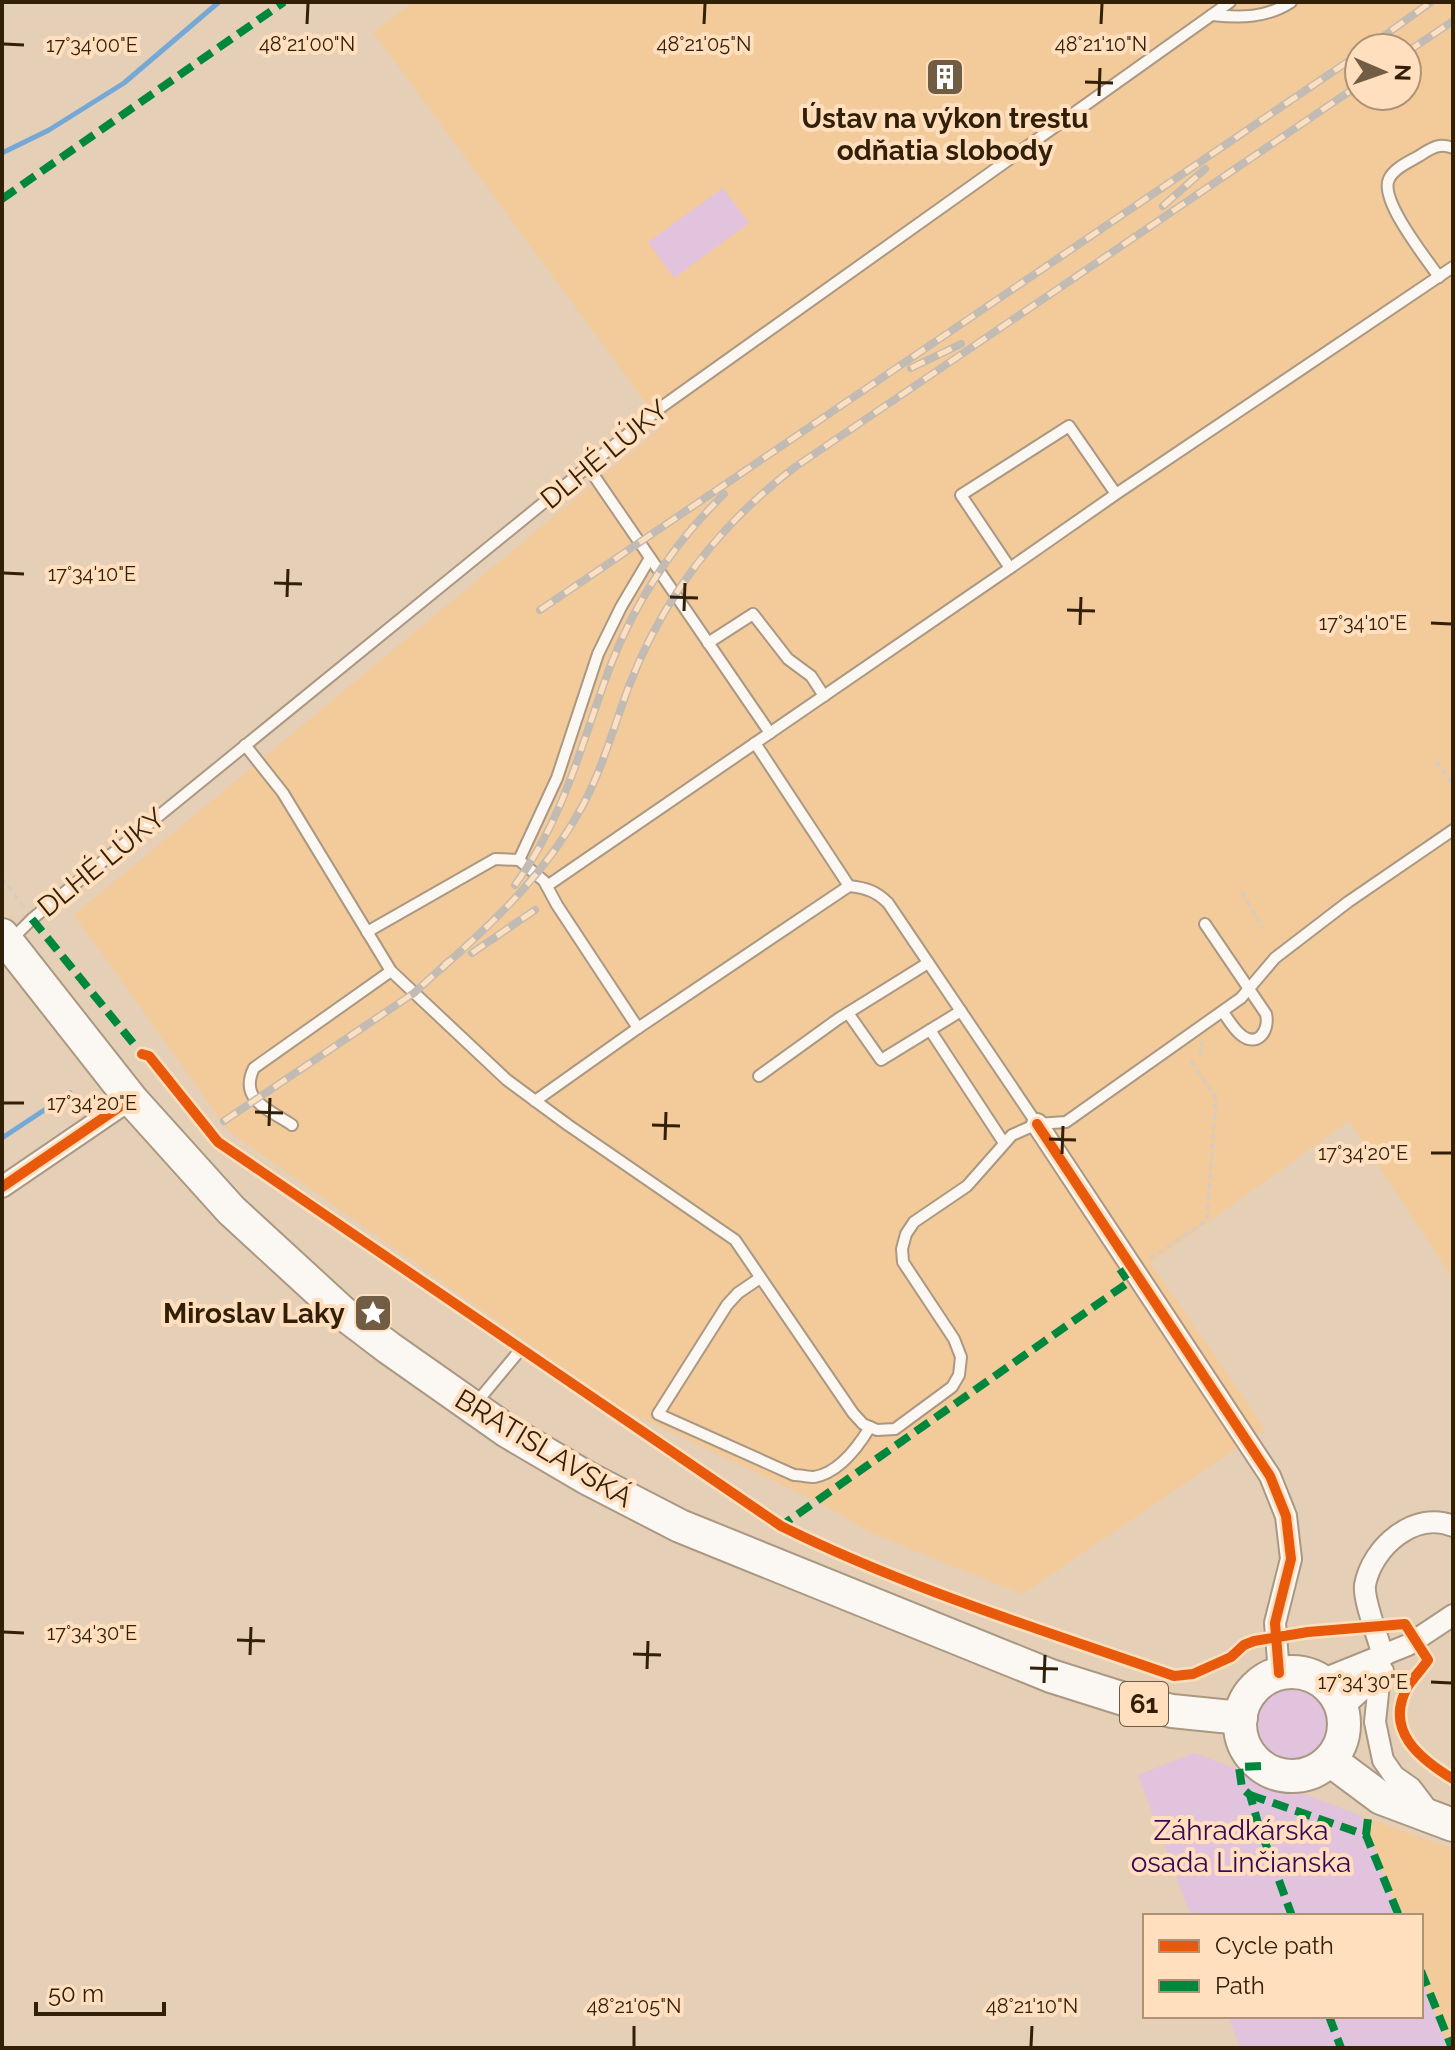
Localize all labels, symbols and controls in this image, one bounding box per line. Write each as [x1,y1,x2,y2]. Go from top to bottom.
text: 48°21'00"N [259,32,355,56]
text: 48°21'05"N [657,32,751,56]
text: 48°21'10"N [1055,32,1147,56]
north arrow [1343,32,1423,112]
text: 17°34'00"E [46,33,138,57]
building icon: Ústav na výkon trestu odňatia slobody [924,56,966,98]
text: N [1390,64,1416,82]
place label: Ústav na výkon trestu odňatia slobody [801,102,1089,167]
street label: DLHÉ LÚKY [534,393,675,516]
text: 17°34'10"E [48,562,136,586]
text: 17°34'10"E [1319,611,1407,635]
street label: DLHÉ LÚKY [31,801,172,924]
text: 17°34'20"E [47,1091,137,1115]
text: 17°34'20"E [1318,1141,1408,1165]
place icon: Miroslav Laky [352,1292,394,1334]
place label: Miroslav Laky [163,1297,346,1330]
street label: BRATISLAVSKÁ [449,1383,638,1514]
text: 17°34'30"E [47,1621,137,1645]
text: 17°34'30"E [1318,1670,1408,1694]
road number: 61 [1120,1682,1168,1726]
park label: Záhradkárska osada Linčianska [1131,1814,1351,1879]
legend [1143,1914,1423,2018]
text: Cycle path [1215,1931,1334,1960]
scale bar [36,1966,164,2016]
text: Path [1215,1971,1265,2000]
text: 50 m [48,1979,104,2008]
text: 48°21'05"N [587,1994,681,2018]
text: 48°21'10"N [986,1994,1078,2018]

